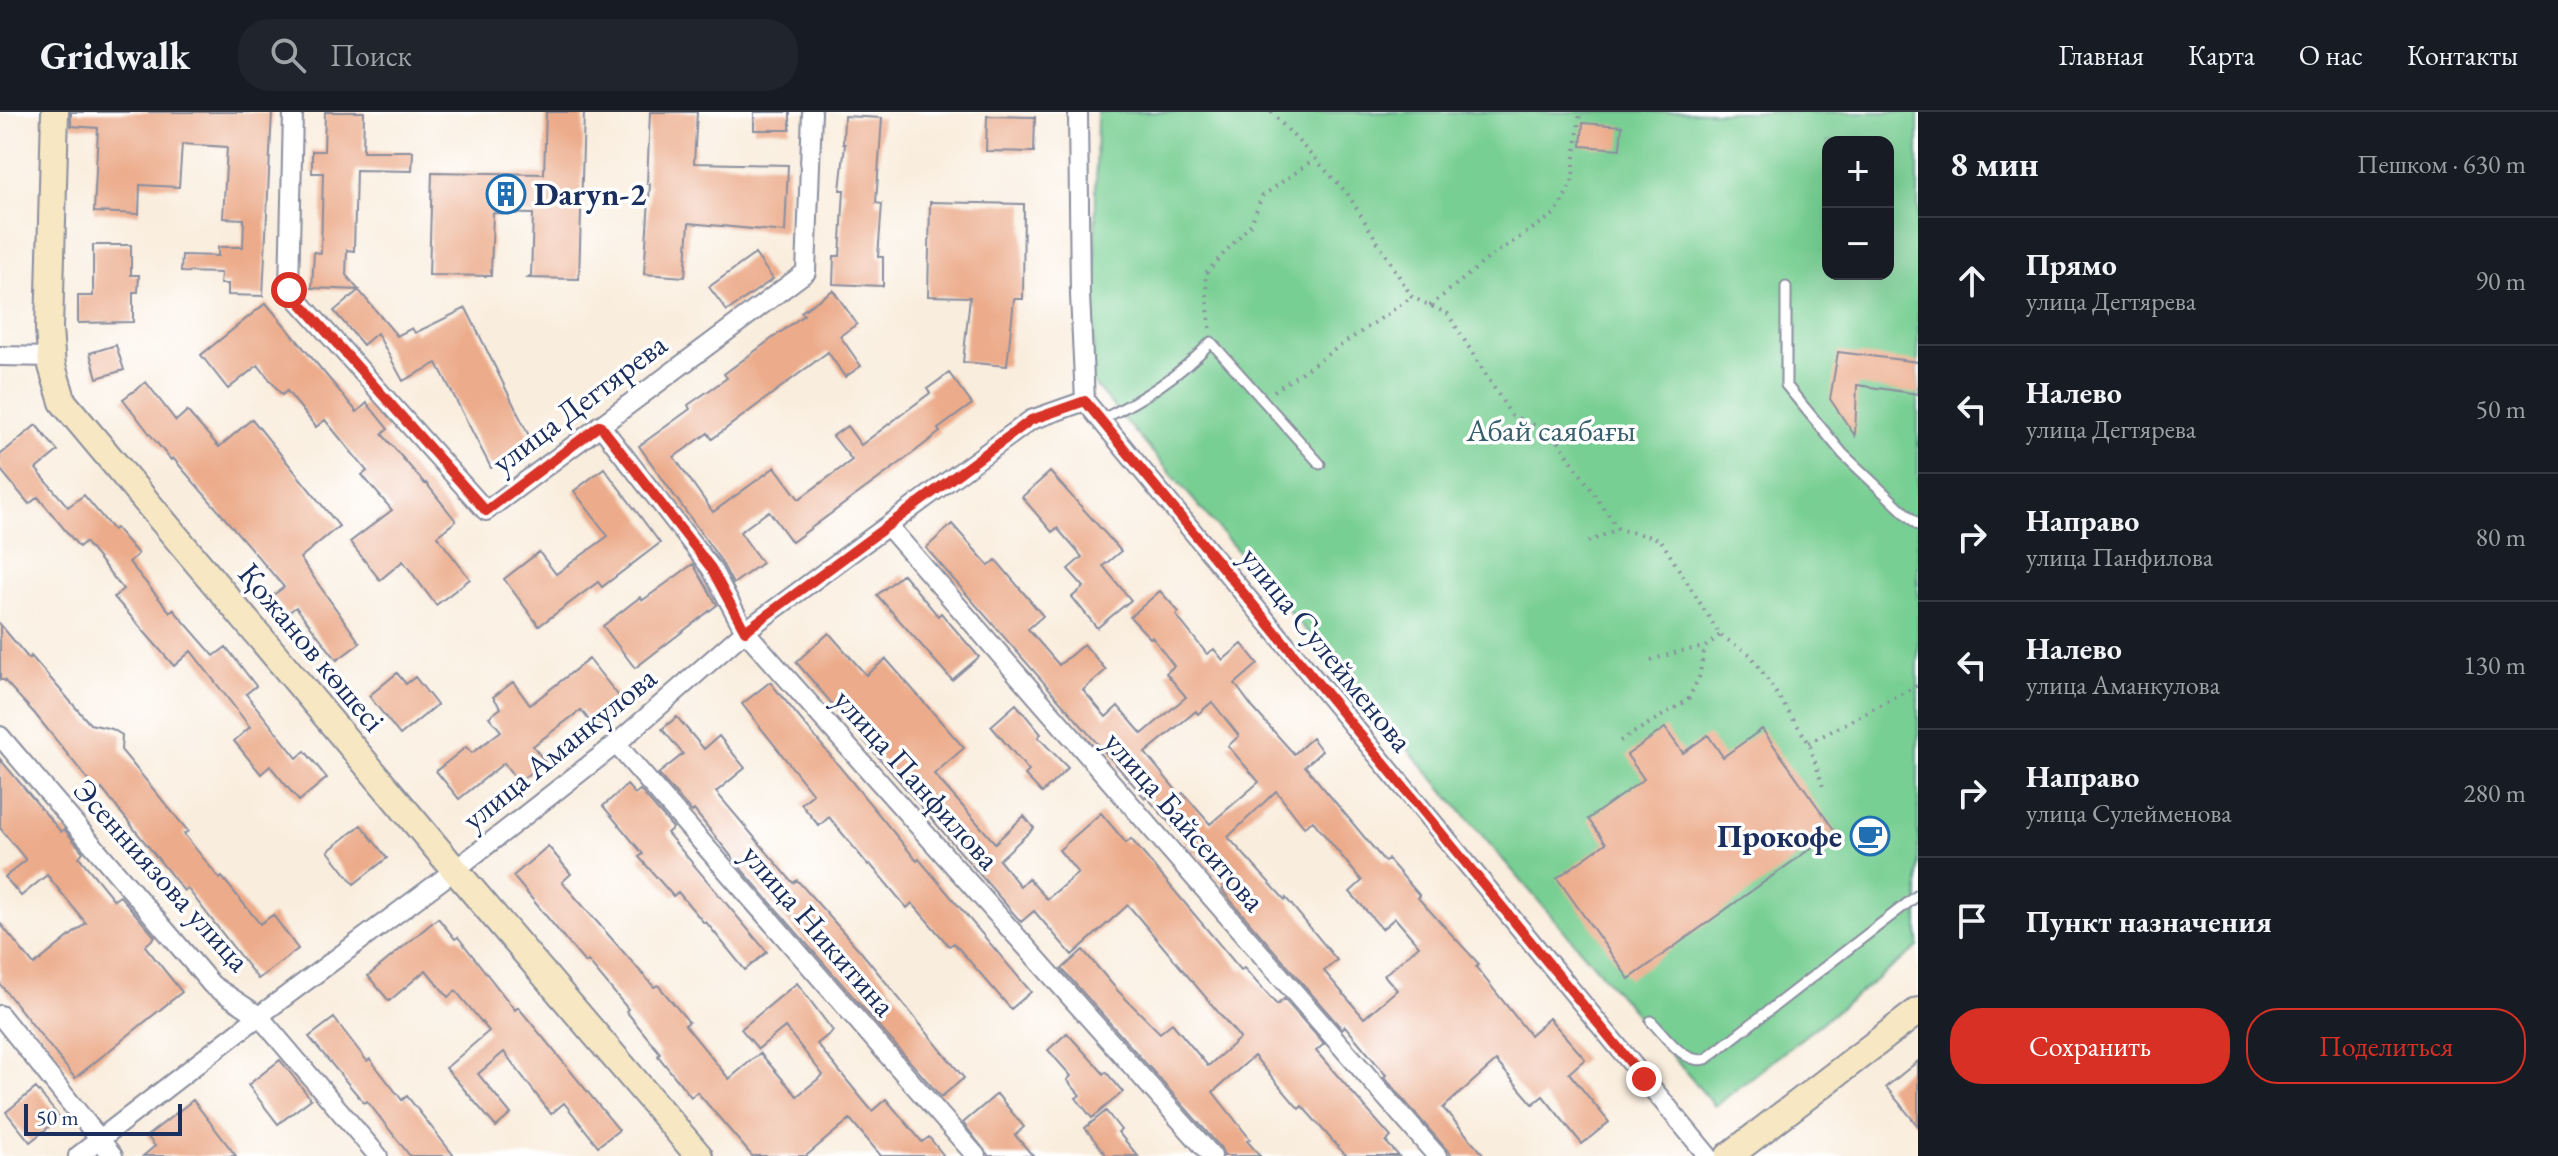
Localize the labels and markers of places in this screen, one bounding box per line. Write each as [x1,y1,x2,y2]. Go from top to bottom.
building icon: Daryn-2 [485,173,527,215]
place label: Daryn-2 [534,173,646,215]
place label: Прокофе [1717,815,1842,857]
cafe icon: Прокофе [1849,815,1891,857]

